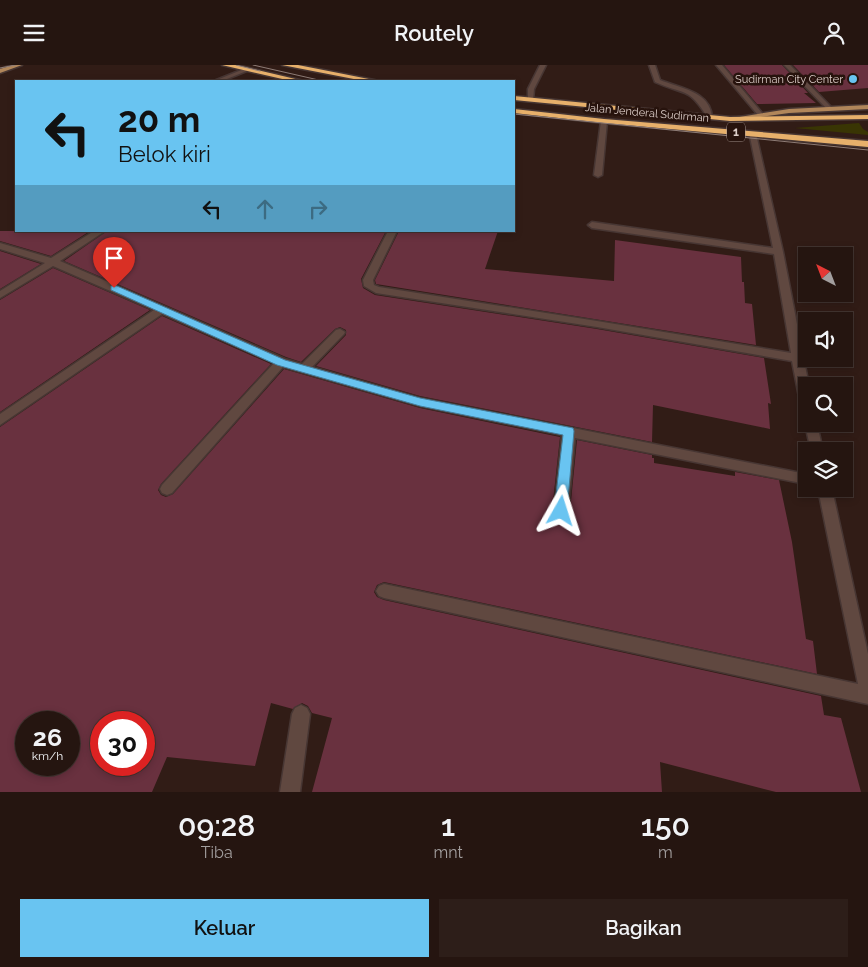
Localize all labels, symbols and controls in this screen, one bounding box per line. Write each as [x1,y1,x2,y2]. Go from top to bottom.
icon: menu [20,19,48,47]
icon: person [820,19,848,47]
text: Routely [394,20,474,46]
place label: Sudirman City Center [735,73,843,86]
marker: Sudirman City Center [847,73,859,85]
text: 20 m [118,99,200,140]
icon: left [35,100,100,165]
street label: Jalan Jenderal Sudirman [584,101,710,125]
road number: 1 [727,123,745,141]
text: Belok kiri [118,141,211,167]
icon: left [198,195,226,223]
icon: ahead [251,195,279,223]
icon: right [304,195,332,223]
pin [93,237,135,288]
icon: arrive [100,244,128,272]
north arrow [798,247,852,303]
map controls [798,247,853,497]
button: sound [798,312,853,367]
button: search [798,377,853,432]
button: layers [798,442,853,497]
position arrow [534,484,586,536]
speed limit sign: 30 [90,711,155,776]
text: 26 [33,722,62,752]
text: km/h [32,749,63,763]
text: 09:28 [178,808,255,843]
text: 1 [441,808,455,843]
text: 150 [641,808,690,843]
text: Tiba [201,843,233,862]
text: mnt [433,843,463,862]
text: m [658,843,673,862]
button: Keluar [20,899,429,957]
button: Bagikan [439,899,848,957]

